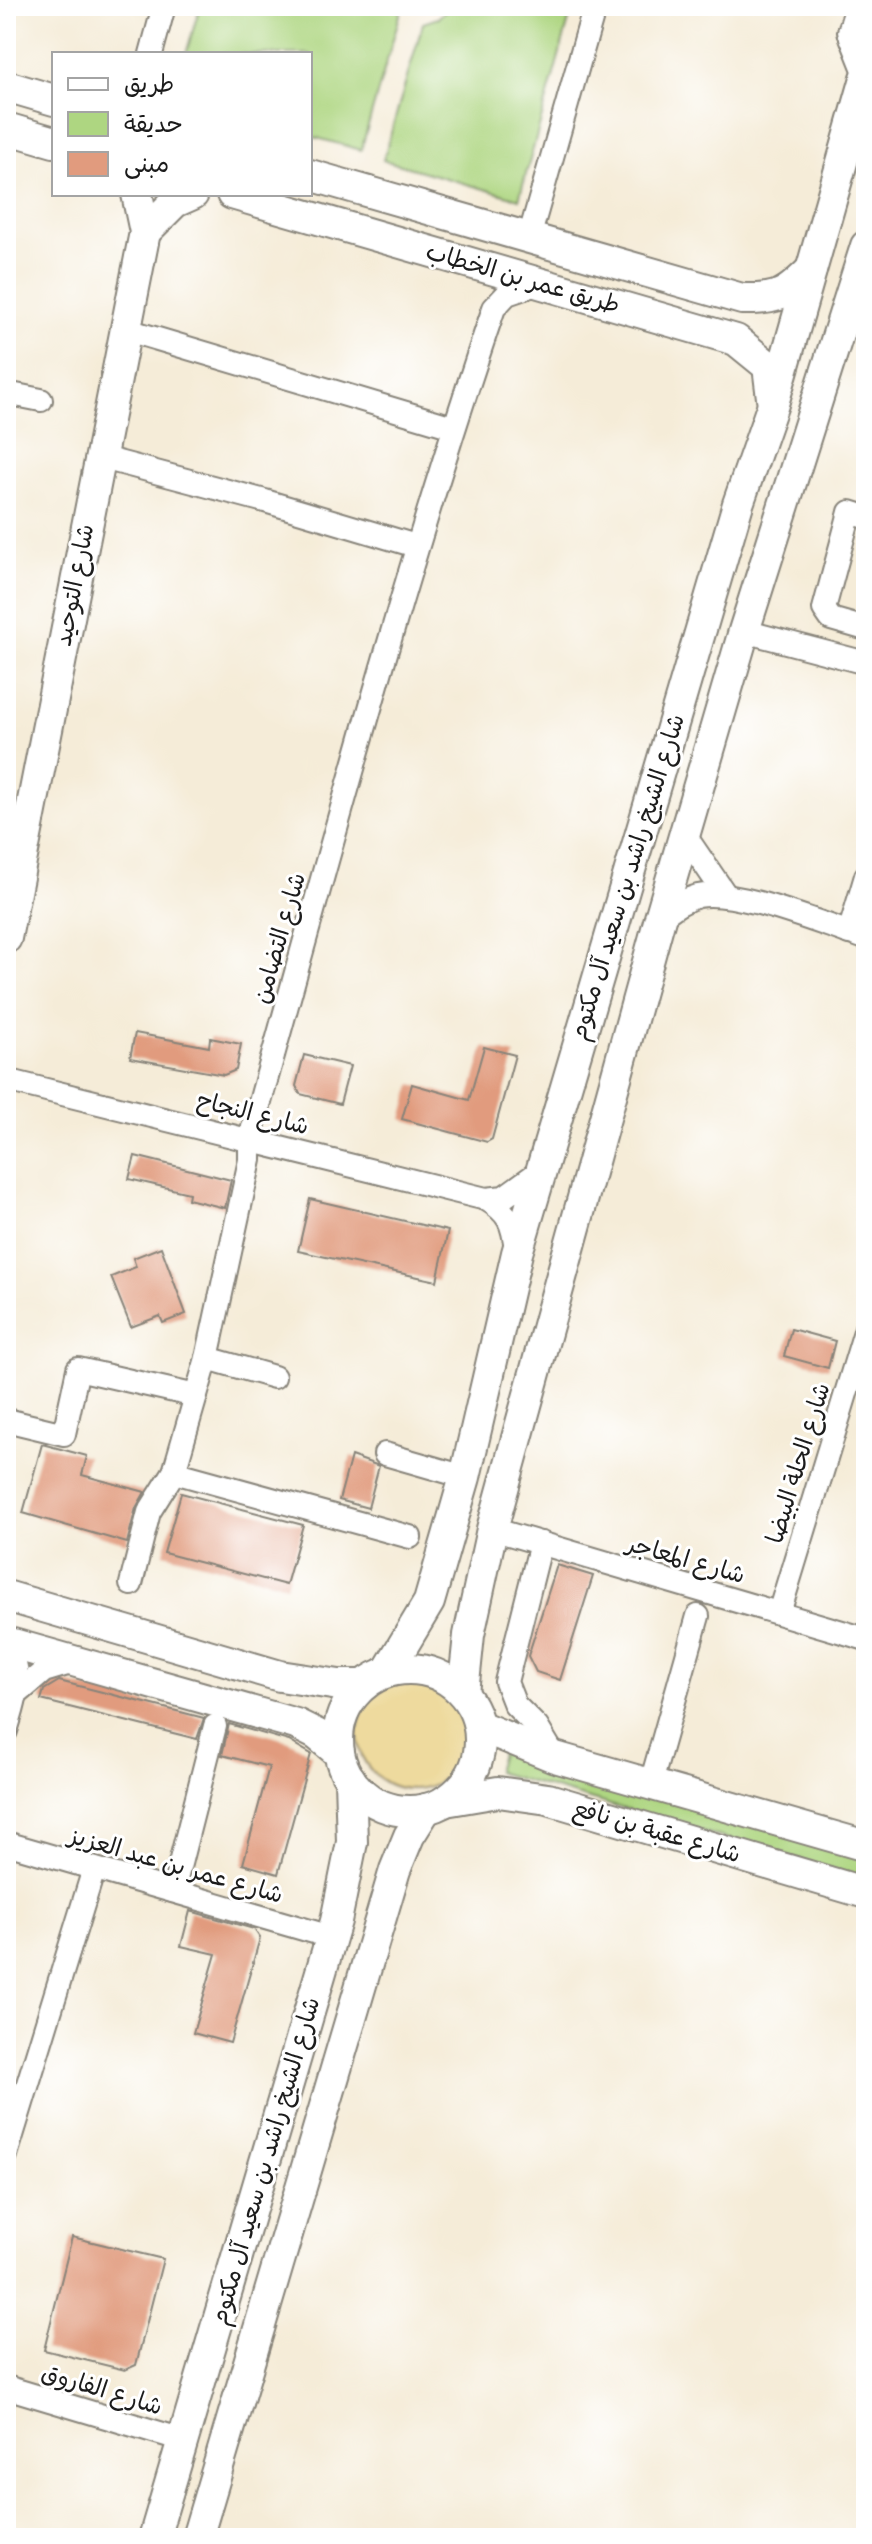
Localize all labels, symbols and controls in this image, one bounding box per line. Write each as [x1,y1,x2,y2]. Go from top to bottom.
legend [52,52,312,196]
text: طريق [124,73,174,102]
text: حديقة [124,113,183,142]
text: مبنى [124,153,169,182]
street label: طريق عمر بن الخطاب [422,240,622,323]
street label: شارع التوحيد [51,522,103,649]
street label: شارع الشيخ راشد بن سعيد آل مكتوم [565,711,694,1045]
street label: شارع التضامن [250,870,315,1008]
street label: شارع النجاح [193,1088,311,1144]
street label: شارع الحلة البيضا [763,1380,840,1548]
street label: شارع المعاجر [621,1531,748,1593]
street label: شارع عقبة بن نافع [569,1797,743,1872]
street label: شارع عمر بن عبد العزيز [63,1823,286,1913]
street label: شارع الشيخ راشد بن سعيد آل مكتوم [206,1994,329,2329]
street label: شارع الفاروق [37,2360,165,2424]

